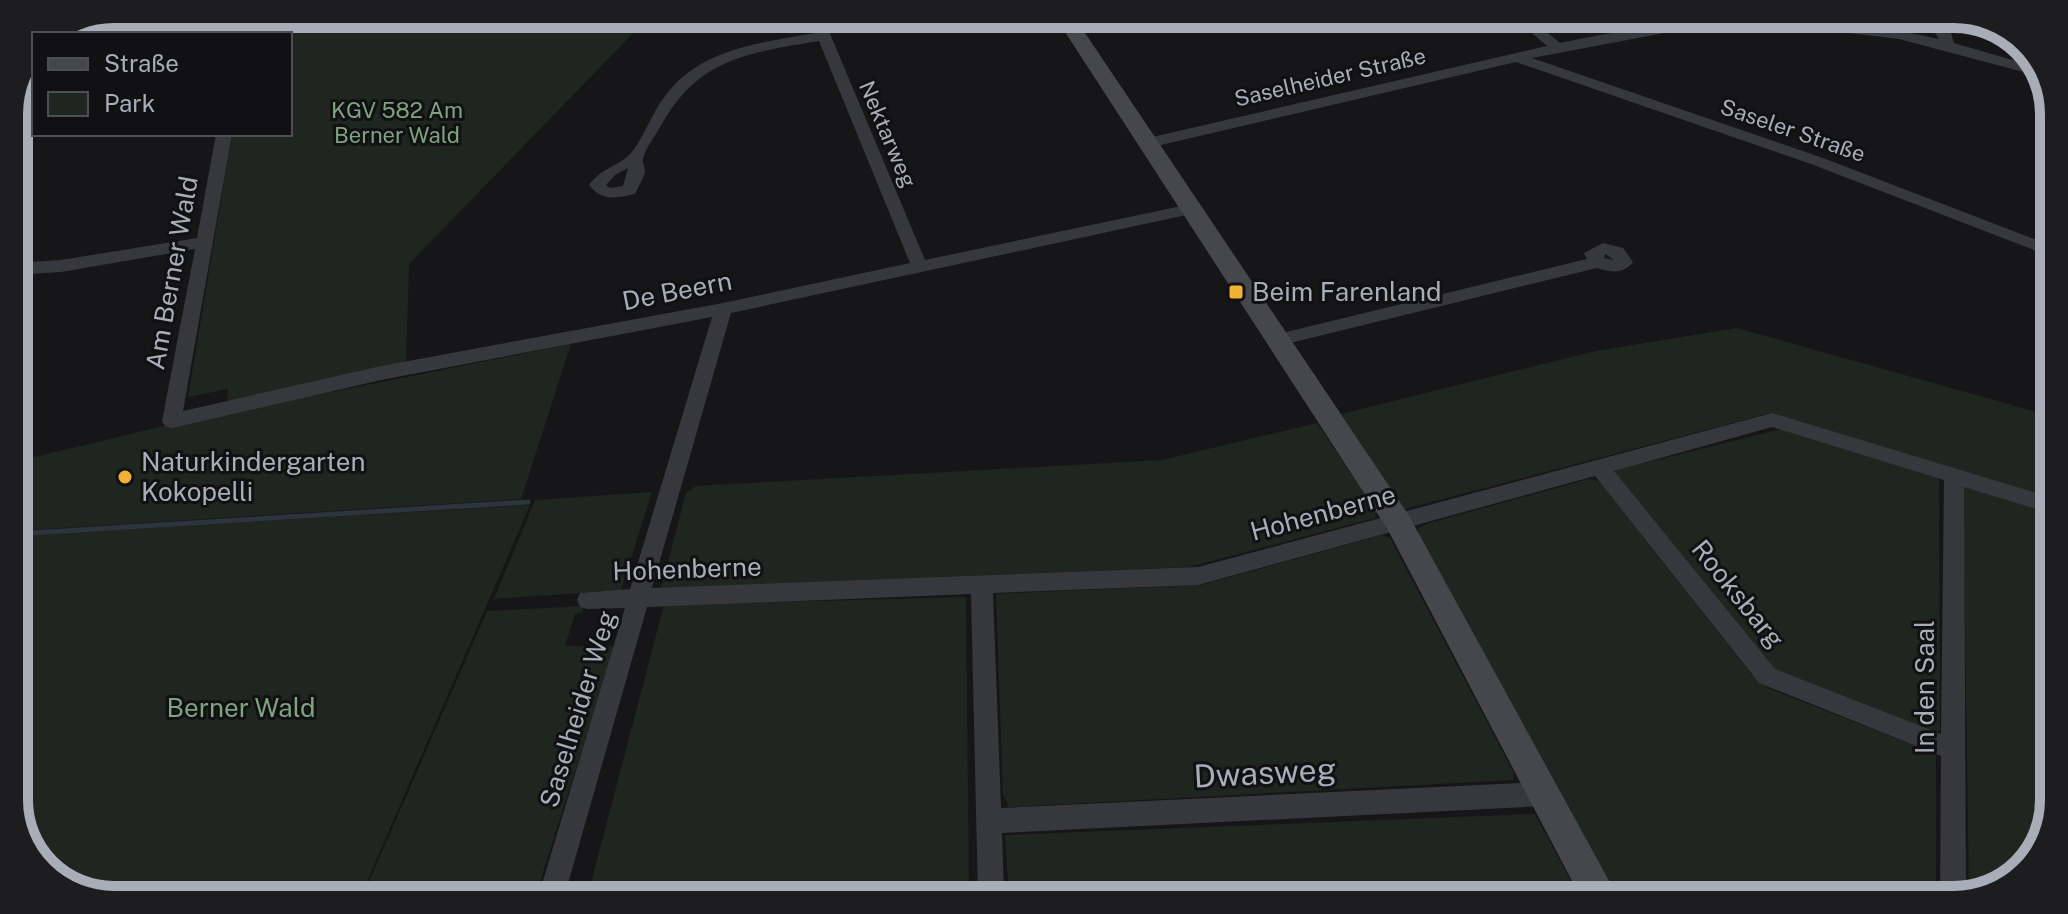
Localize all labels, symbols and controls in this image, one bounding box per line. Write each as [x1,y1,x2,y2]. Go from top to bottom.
legend [32,32,292,136]
street label: Saselheider Straße [1232,42,1428,112]
text: Straße [104,49,179,77]
street label: Nektarweg [854,77,922,191]
text: Park [104,89,155,117]
street label: Saseler Straße [1717,93,1869,167]
park label: KGV 582 Am Berner Wald [331,97,463,148]
street label: Am Berner Wald [139,174,204,372]
street label: De Beern [619,265,734,316]
place label: Beim Farenland [1252,276,1442,307]
marker: Beim Farenland [1227,283,1245,301]
place label: Naturkindergarten Kokopelli [141,446,365,507]
marker: Naturkindergarten Kokopelli [116,468,134,486]
street label: Hohenberne [1247,478,1399,547]
street label: Rooksbarg [1686,534,1791,654]
street label: Hohenberne [612,550,762,587]
street label: Saselheider Weg [533,607,622,811]
street label: In den Saal [1909,620,1940,754]
park label: Berner Wald [167,692,315,723]
street label: Dwasweg [1193,750,1337,795]

